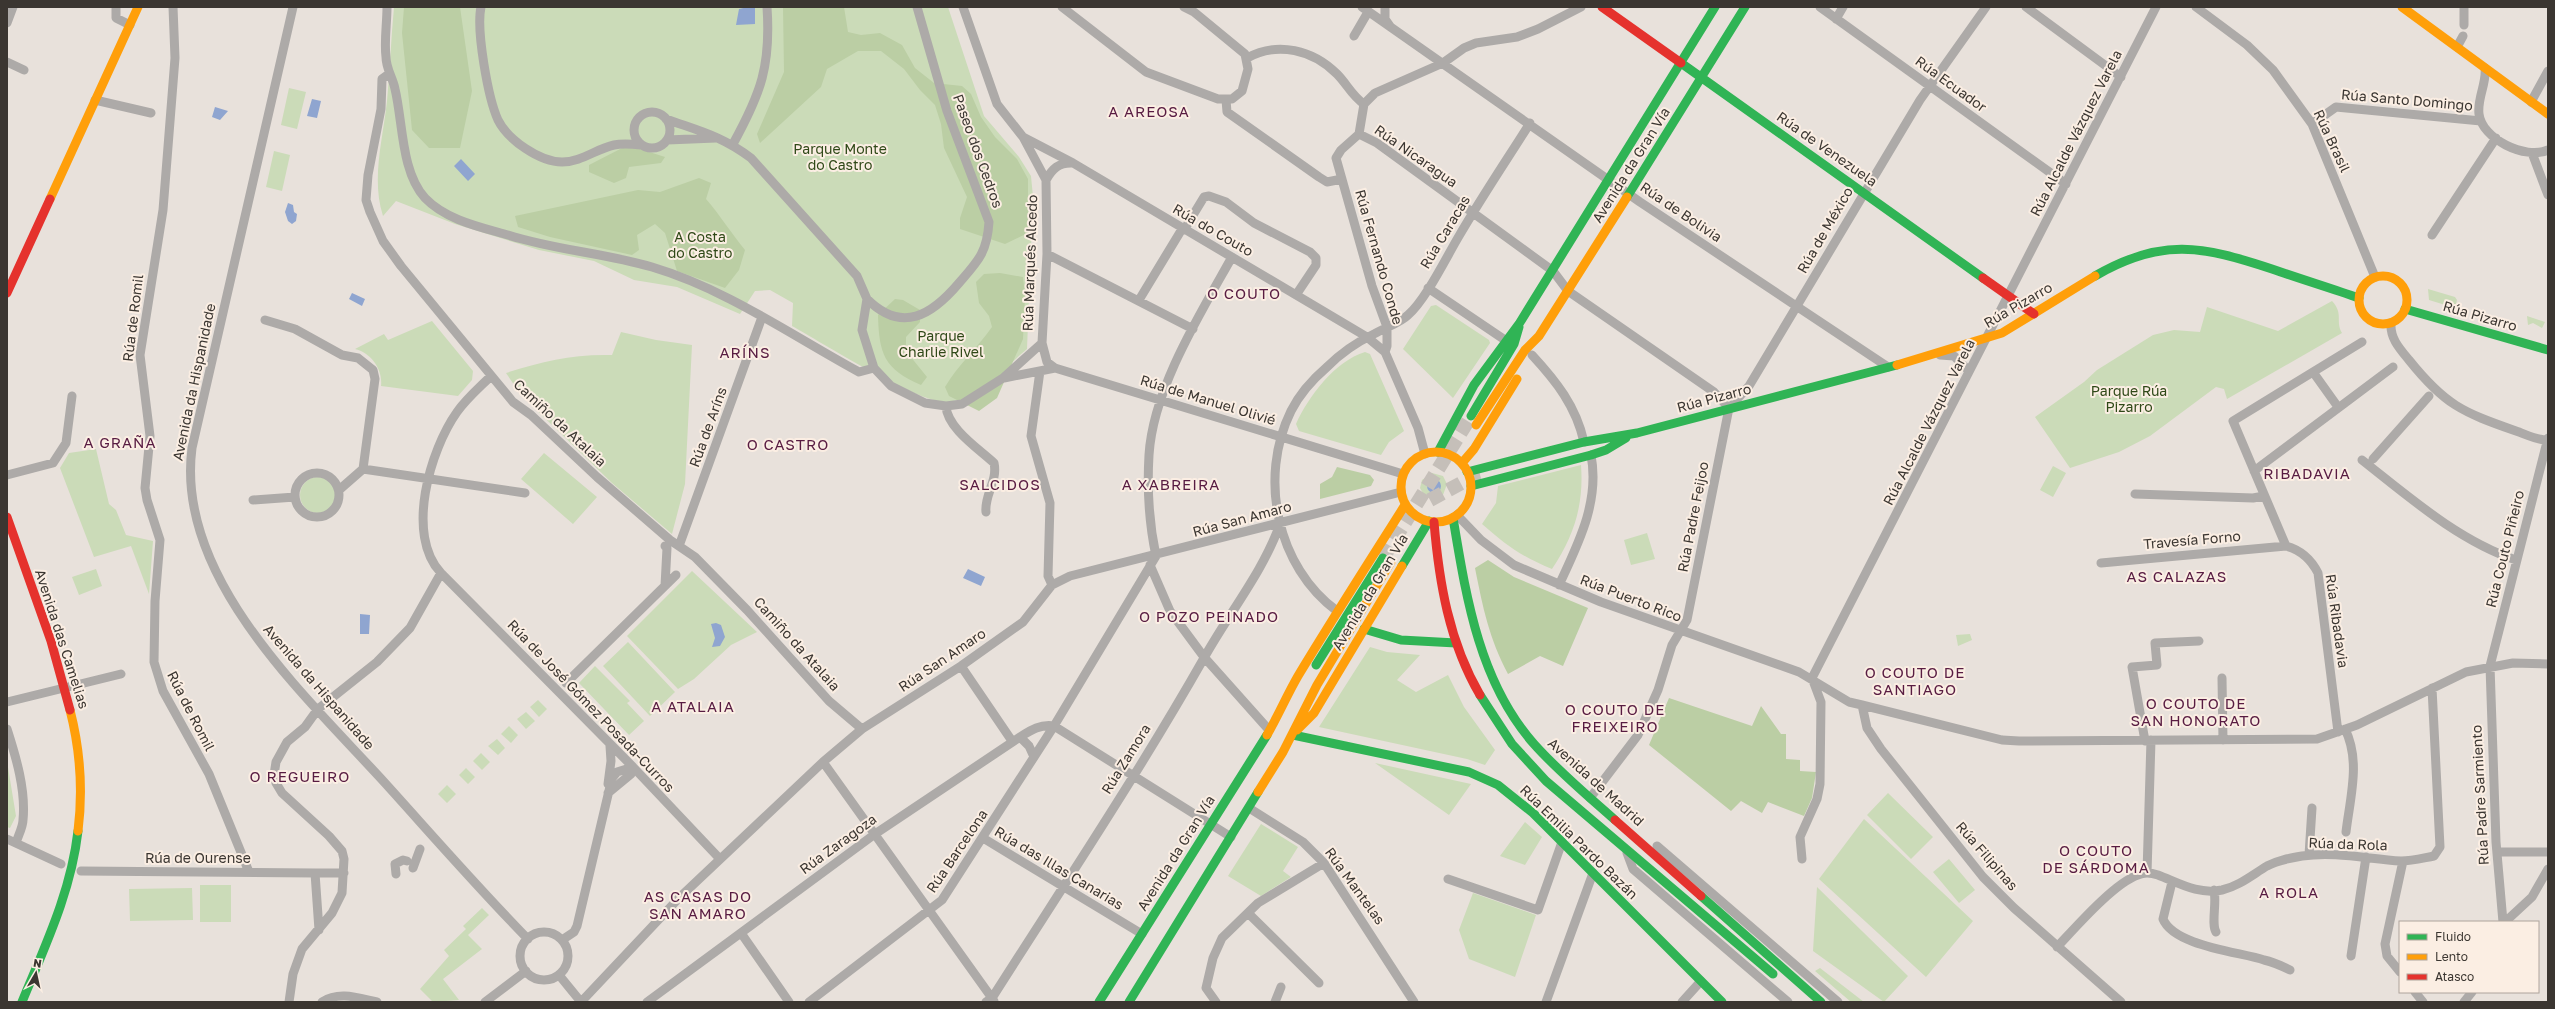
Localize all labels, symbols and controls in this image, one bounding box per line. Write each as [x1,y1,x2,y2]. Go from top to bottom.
street label: Rúa Alcalde Vázquez Varela [2026,47,2125,219]
street label: Rúa Ecuador [1912,52,1991,115]
street label: Rúa Santo Domingo [2341,85,2473,114]
street label: Paseo dos Cedros [950,92,1007,210]
district label: A AREOSA [1108,102,1190,120]
street label: Avenida da Gran Vía [1588,104,1673,226]
street label: Rúa Brasil [2311,107,2354,175]
street label: Rúa de Venezuela [1774,108,1881,190]
street label: Rúa Nicaragua [1372,121,1461,190]
park label: Parque Monte do Castro [793,140,887,173]
street label: Rúa de Bolivia [1637,178,1725,245]
street label: Rúa de México [1793,184,1856,276]
street label: Rúa Fernando Conde [1352,187,1407,326]
street label: Rúa Caracas [1416,192,1473,272]
street label: Rúa Marqués Alcedo [1019,194,1040,332]
street label: Rúa do Couto [1170,200,1256,259]
park label: A Costa do Castro [668,228,732,261]
street label: Rúa de Romil [119,273,146,363]
street label: Rúa Pizarro [1980,278,2055,331]
district label: O COUTO [1207,284,1281,302]
street label: Rúa Pizarro [2441,297,2519,334]
street label: Avenida da Hispanidade [169,302,219,462]
park label: Parque Charlie Rivel [899,327,983,360]
street label: Rúa Alcalde Vázquez Varela [1879,336,1978,508]
district label: ARÍNS [720,343,770,361]
street label: Rúa de Manuel Olivié [1138,371,1278,428]
street label: Camiño da Atalaia [510,375,610,470]
street label: Rúa Pizarro [1675,379,1753,416]
park label: Parque Rúa Pizarro [2091,382,2167,415]
street label: Rúa de Aríns [685,384,730,469]
district label: A GRAÑA [83,433,157,451]
district label: O CASTRO [747,435,829,453]
street label: Rúa Padre Feijoo [1673,460,1712,574]
district label: RIBADAVIA [2263,464,2351,482]
district label: SALCIDOS [959,475,1041,493]
district label: A XABREIRA [1122,475,1220,493]
street label: Rúa Couto Piñeiro [2482,489,2527,609]
street label: Rúa San Amaro [1191,497,1293,540]
street label: Travesía Forno [2143,527,2241,552]
street label: Avenida da Gran Vía [1328,530,1411,653]
street label: Avenida das Camelias [32,567,93,711]
district label: AS CALAZAS [2127,567,2227,585]
street label: Rúa Puerto Rico [1578,570,1684,625]
street label: Rúa Ribadavia [2322,573,2352,669]
street label: Camiño da Atalaia [751,593,844,694]
district label: O POZO PEINADO [1139,607,1279,625]
street label: Rúa de José Gómez Posada-Curros [504,616,678,795]
street label: Avenida da Hispanidade [260,621,378,753]
street label: Rúa San Amaro [895,624,989,695]
district label: O COUTO DE SANTIAGO [1865,663,1965,698]
street label: Rúa de Romil [164,668,219,754]
district label: O COUTO DE SAN HONORATO [2131,694,2261,729]
district label: A ATALAIA [651,697,735,715]
district label: O COUTO DE FREIXEIRO [1565,700,1665,735]
street label: Rúa Zamora [1097,721,1154,797]
street label: Rúa Padre Sarmiento [2467,724,2492,866]
street label: Avenida de Madrid [1545,734,1648,829]
district label: O REGUEIRO [250,767,350,785]
street label: Rúa Emilia Pardo Bazán [1517,781,1642,902]
street label: Avenida da Gran Vía [1133,792,1218,914]
street label: Rúa Barcelona [922,806,991,896]
street label: Rúa Zaragoza [796,810,879,877]
street label: Rúa Filipinas [1953,818,2022,894]
street label: Rúa das Illas Canarias [992,822,1127,913]
street label: Rúa da Rola [2308,834,2388,853]
district label: O COUTO DE SÁRDOMA [2042,841,2150,876]
street label: Rúa Mantelas [1322,844,1389,928]
street label: Rúa de Ourense [145,849,251,866]
district label: A ROLA [2259,883,2319,901]
district label: AS CASAS DO SAN AMARO [644,887,752,922]
legend [2399,921,2539,993]
text: Fluido [2435,929,2471,944]
text: Lento [2435,949,2468,964]
north arrow [16,953,56,993]
text: N [32,956,43,970]
text: Atasco [2435,969,2474,984]

